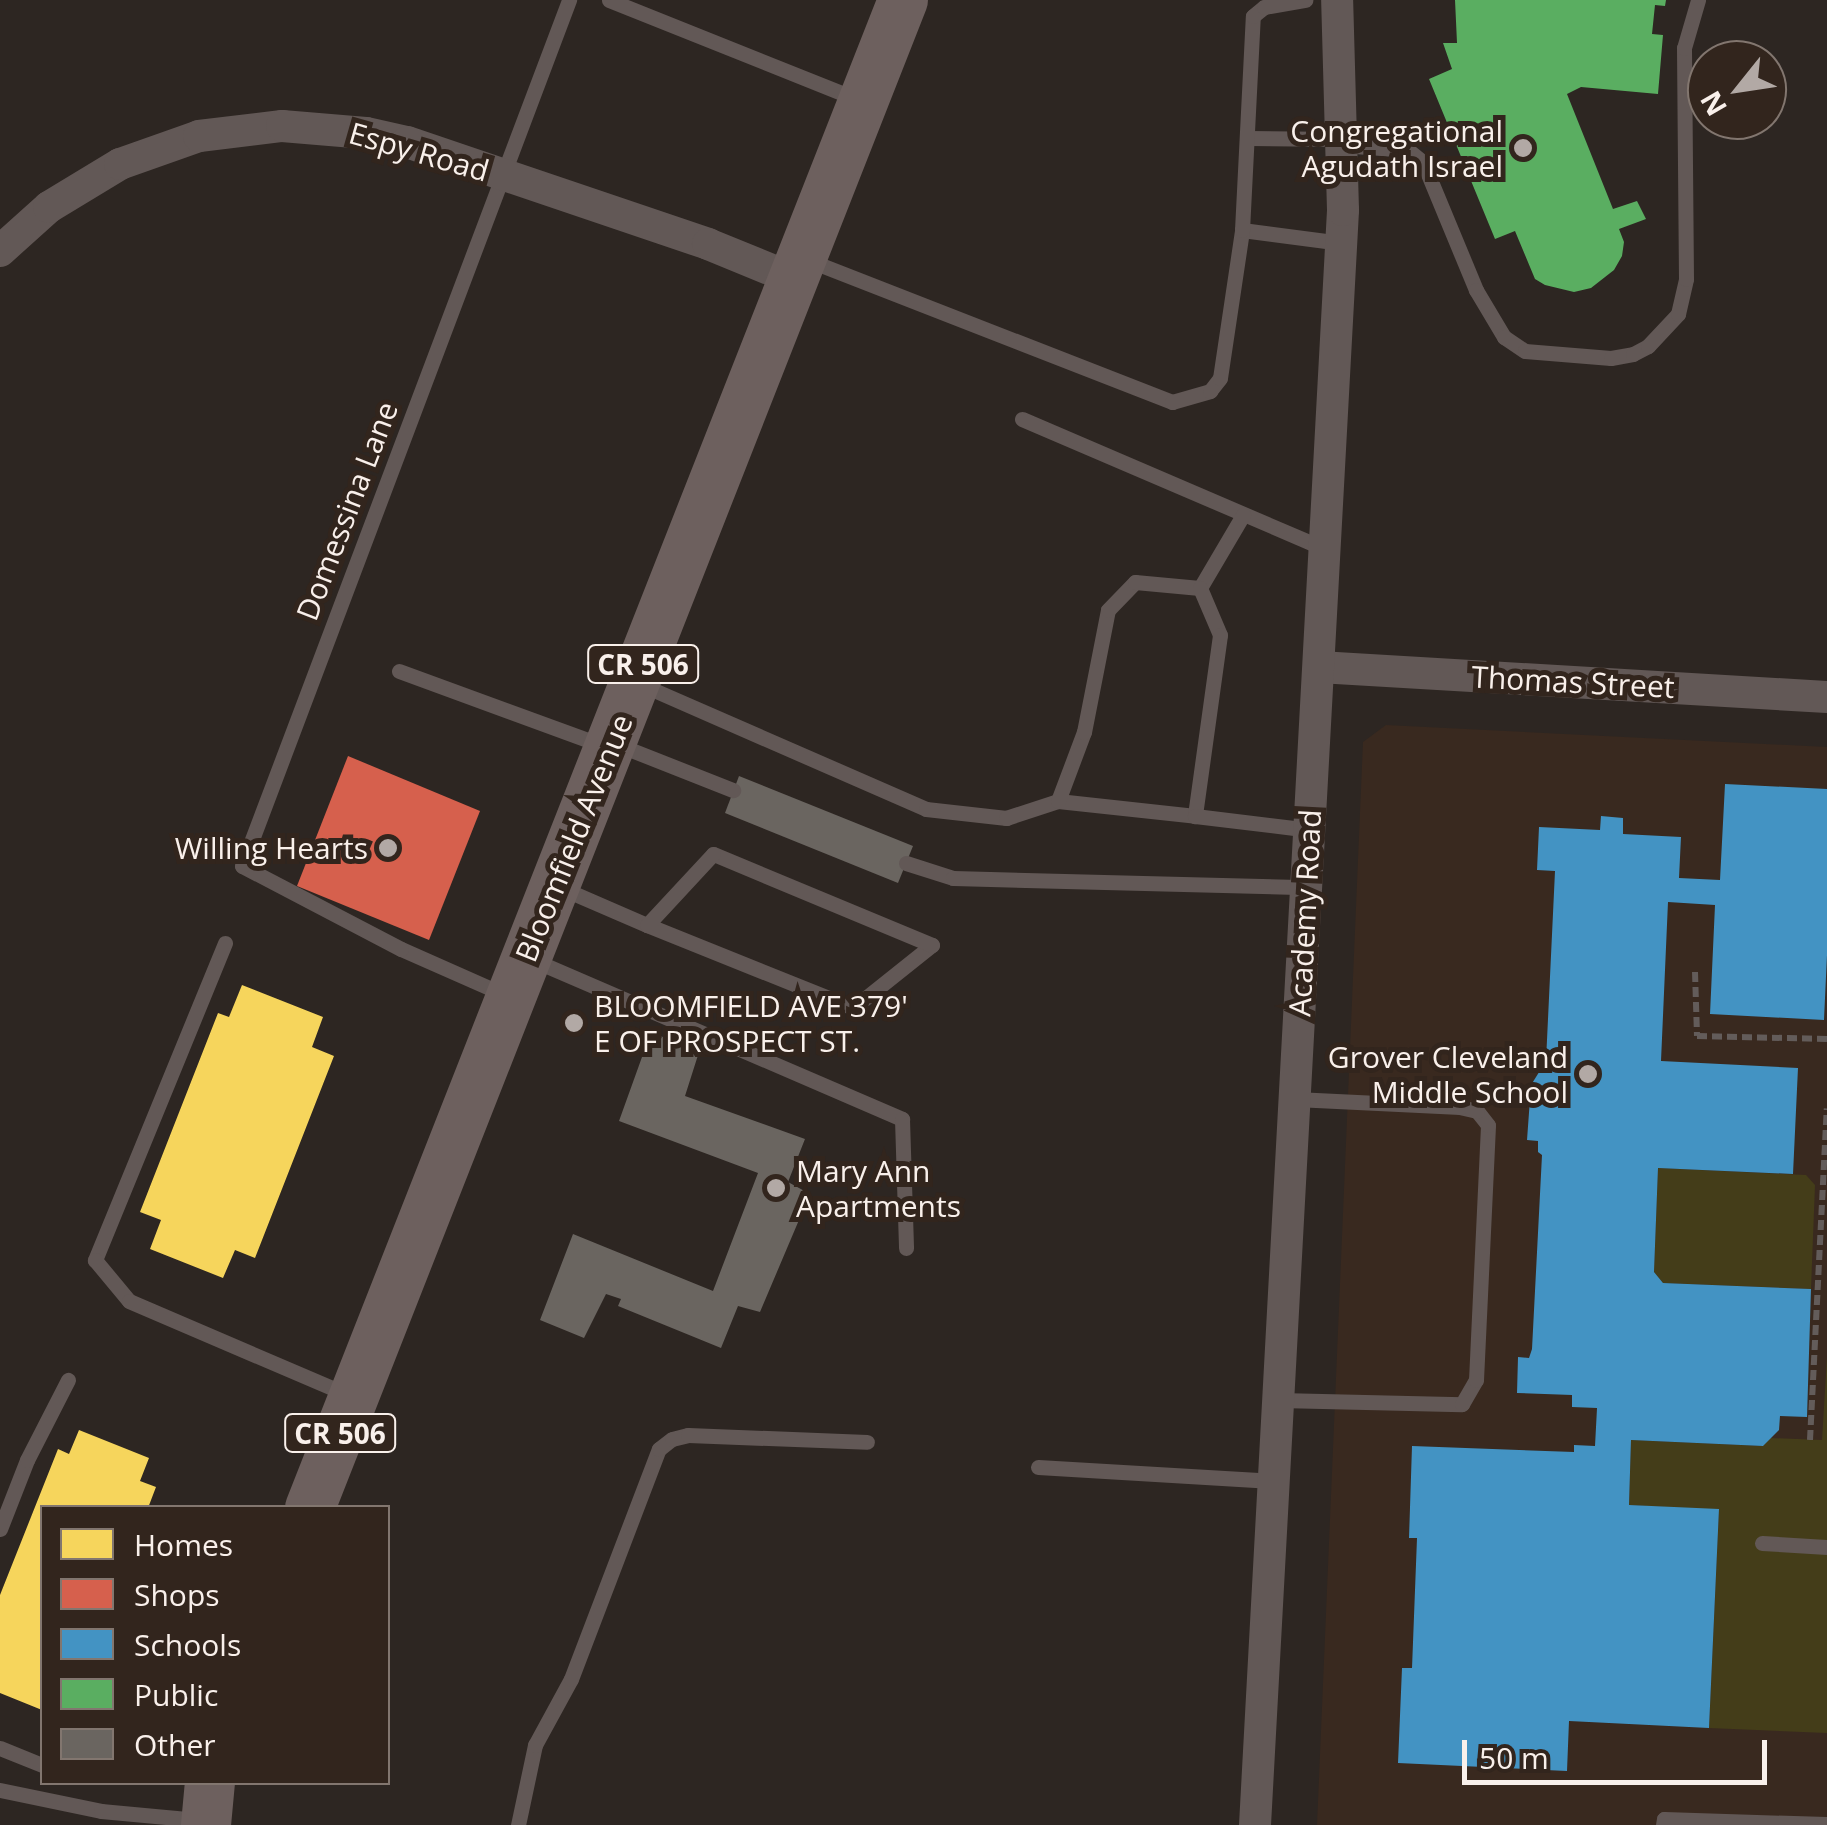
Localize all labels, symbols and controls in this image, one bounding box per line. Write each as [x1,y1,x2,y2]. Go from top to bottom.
north arrow [1687,40,1787,140]
text: N [1691,85,1735,123]
place label: Congregational Agudath Israel [1290,113,1503,184]
street label: Espy Road [345,115,493,189]
marker: Congregational Agudath Israel [1512,137,1534,159]
street label: Domessina Lane [289,397,405,625]
road number: CR 506 [586,641,700,687]
street label: Thomas Street [1471,659,1675,705]
street label: Bloomfield Avenue [508,709,640,967]
street label: Academy Road [1282,809,1328,1017]
place label: Willing Hearts [175,830,368,866]
marker: Willing Hearts [377,837,399,859]
place label: BLOOMFIELD AVE 379' E OF PROSPECT ST. [594,988,908,1058]
marker: BLOOMFIELD AVE 379' E OF PROSPECT ST. [563,1012,585,1034]
place label: Grover Cleveland Middle School [1328,1039,1568,1110]
marker: Grover Cleveland Middle School [1577,1063,1599,1085]
place label: Mary Ann Apartments [796,1153,961,1224]
marker: Mary Ann Apartments [765,1177,787,1199]
road number: CR 506 [282,1410,398,1456]
legend [40,1505,390,1785]
text: Homes [134,1524,233,1565]
text: Shops [134,1574,220,1615]
text: Schools [134,1624,241,1665]
text: Public [134,1674,218,1715]
scale bar [1467,1720,1772,1782]
text: Other [134,1724,216,1765]
text: 50 m [1479,1737,1549,1778]

